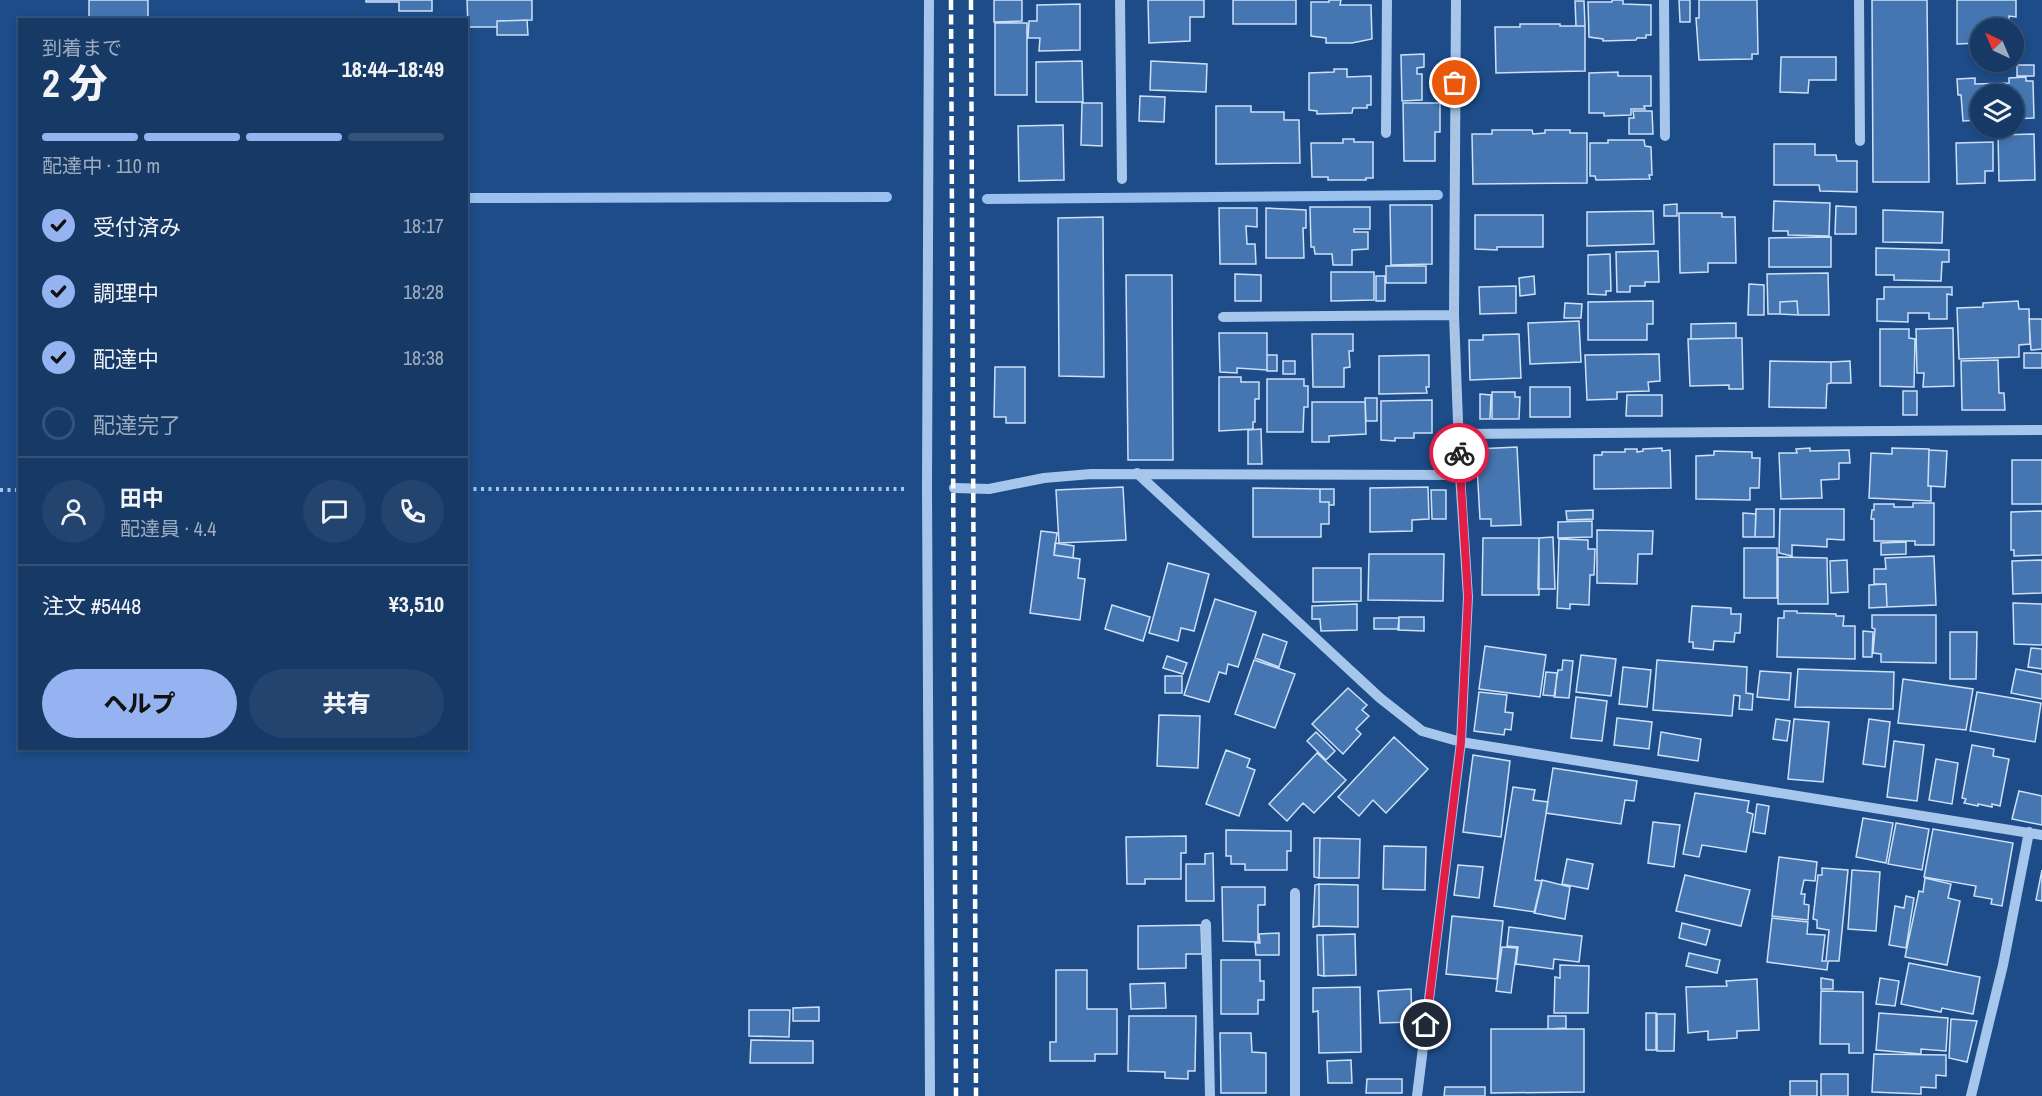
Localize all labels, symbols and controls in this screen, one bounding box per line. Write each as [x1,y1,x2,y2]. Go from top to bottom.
north arrow [1970,18,2024,72]
map controls [1970,18,2024,138]
text: 到着まで [42,34,122,61]
text: 18:44–18:49 [342,54,444,84]
text: 2 分 [42,57,108,109]
pin [1429,57,1480,108]
icon: bag [1438,66,1471,99]
button: layers [1970,84,2024,138]
text: 配達中 · 110 m [42,152,160,179]
icon: check [42,209,75,242]
text: 受付済み [93,212,181,242]
text: 18:17 [403,212,444,239]
icon: check [42,275,75,308]
text: 調理中 [93,278,159,308]
text: 18:28 [403,278,444,305]
icon: check [42,341,75,374]
text: 配達中 [93,344,159,374]
text: 18:38 [403,344,444,371]
text: 配達完了 [93,410,181,440]
courier [1429,423,1489,483]
icon: bike [1443,437,1476,470]
button: person [42,480,105,543]
button: chat [303,480,366,543]
button: phone [381,480,444,543]
text: 田中 [120,483,164,513]
text: 配達員 · 4.4 [120,515,216,542]
text: ¥3,510 [389,589,444,619]
text: 注文 #5448 [42,591,141,621]
button: ヘルプ [42,669,237,738]
button: 共有 [249,669,444,738]
pin [1400,999,1451,1050]
icon: home [1409,1008,1442,1041]

